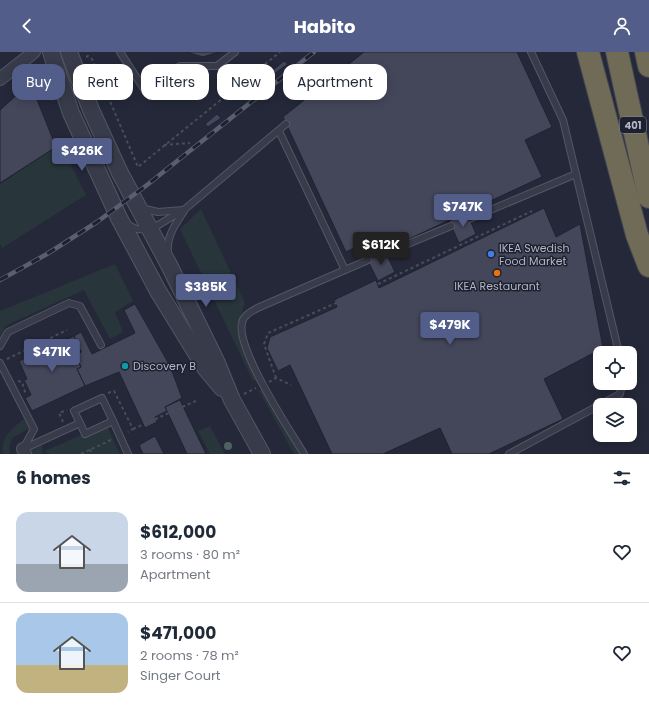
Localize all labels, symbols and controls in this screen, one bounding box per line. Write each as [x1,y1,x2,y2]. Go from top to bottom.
text: Habito [294,14,355,39]
icon: back [16,15,38,37]
icon: person [611,15,633,37]
chip: Buy [12,64,65,100]
chip: Rent [73,64,133,100]
chip: Filters [141,64,209,100]
chip: New [217,64,275,100]
chip: Apartment [283,64,387,100]
road number: 401 [620,117,646,133]
pin: $426K [54,138,110,172]
text: $426K [61,141,103,160]
pin: $747K [435,194,491,228]
text: $747K [443,197,483,216]
pin: $612K [353,232,409,266]
text: $612K [362,235,400,254]
place label: IKEA Swedish Food Market [499,240,570,269]
marker: IKEA Swedish Food Market [486,249,496,259]
marker: IKEA Restaurant [492,268,502,278]
pin: $385K [178,274,234,308]
text: $385K [185,277,227,296]
place label: IKEA Restaurant [454,278,540,294]
pin: $479K [422,312,478,346]
text: $479K [429,315,471,334]
pin: $471K [24,339,80,373]
text: $471K [33,342,71,361]
map controls [593,346,637,442]
button: locate [593,346,637,390]
place label: Discovery B [133,358,196,374]
marker: Discovery B [120,361,130,371]
button: layers [593,398,637,442]
text: 6 homes [16,466,91,490]
icon: filters [611,467,633,489]
text: $612,000 [140,520,216,544]
icon: home [48,528,96,576]
icon: heart [611,541,633,563]
text: 3 rooms · 80 m² [140,545,240,564]
text: Apartment [140,565,210,584]
text: $471,000 [140,621,216,645]
icon: home [48,629,96,677]
icon: heart [611,642,633,664]
text: 2 rooms · 78 m² [140,646,239,665]
text: Singer Court [140,666,221,685]

